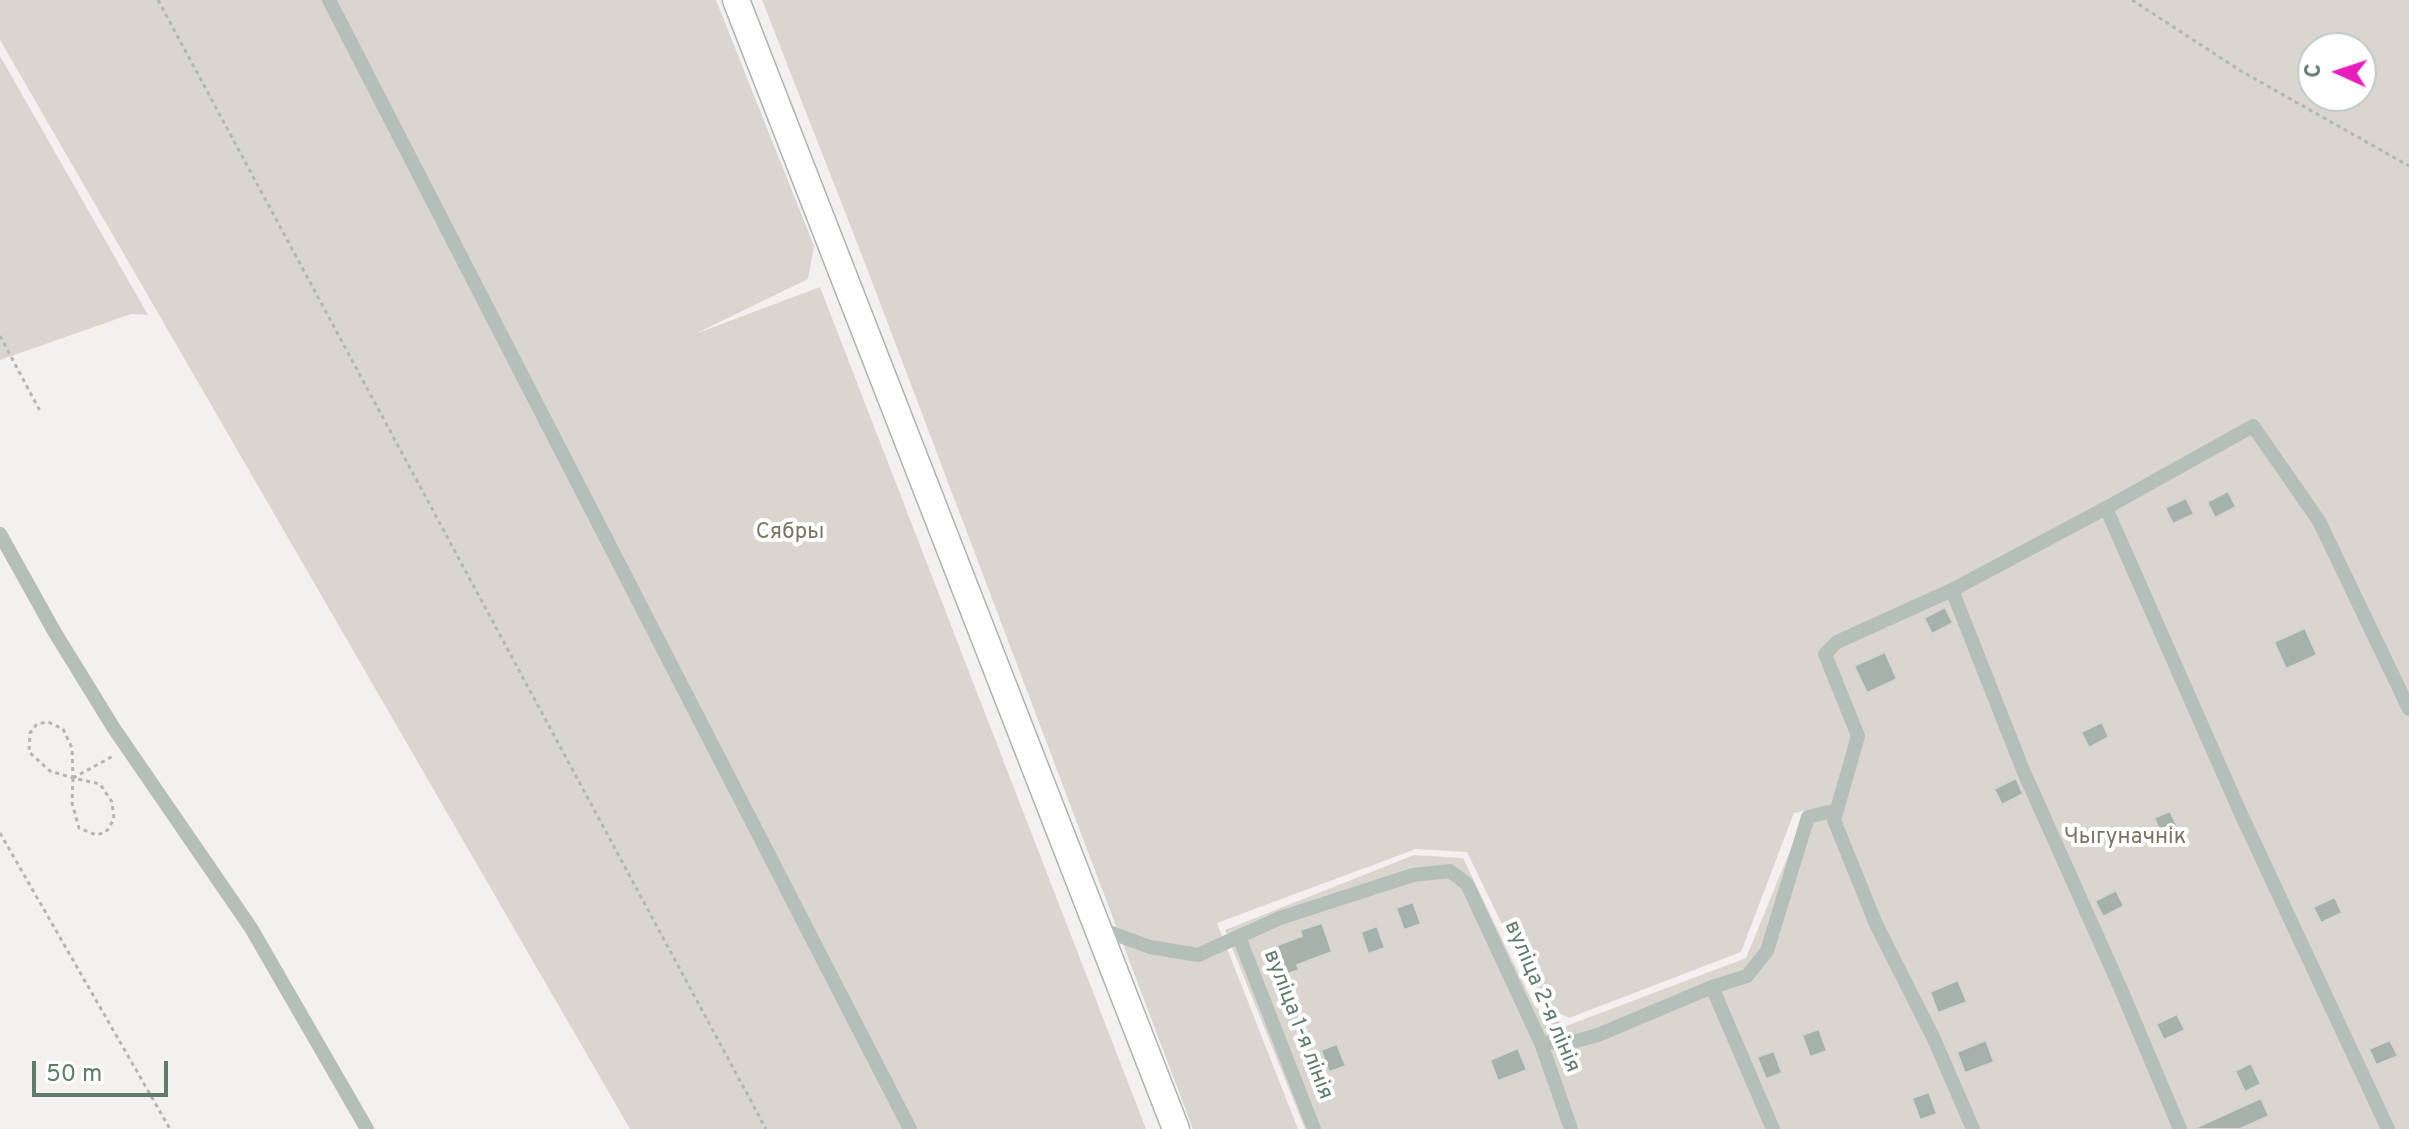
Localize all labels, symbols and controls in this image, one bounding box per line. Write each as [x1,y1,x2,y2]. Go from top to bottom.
north arrow [2297,32,2377,112]
text: С [2301,63,2328,79]
park label: Сябры [756,521,824,547]
park label: Чыгуначнік [2064,826,2186,852]
street label: вуліца 2-я лінія [1497,917,1585,1077]
street label: вуліца 1-я лінія [1256,946,1338,1104]
scale bar [36,1045,172,1095]
text: 50 m [46,1060,102,1090]

